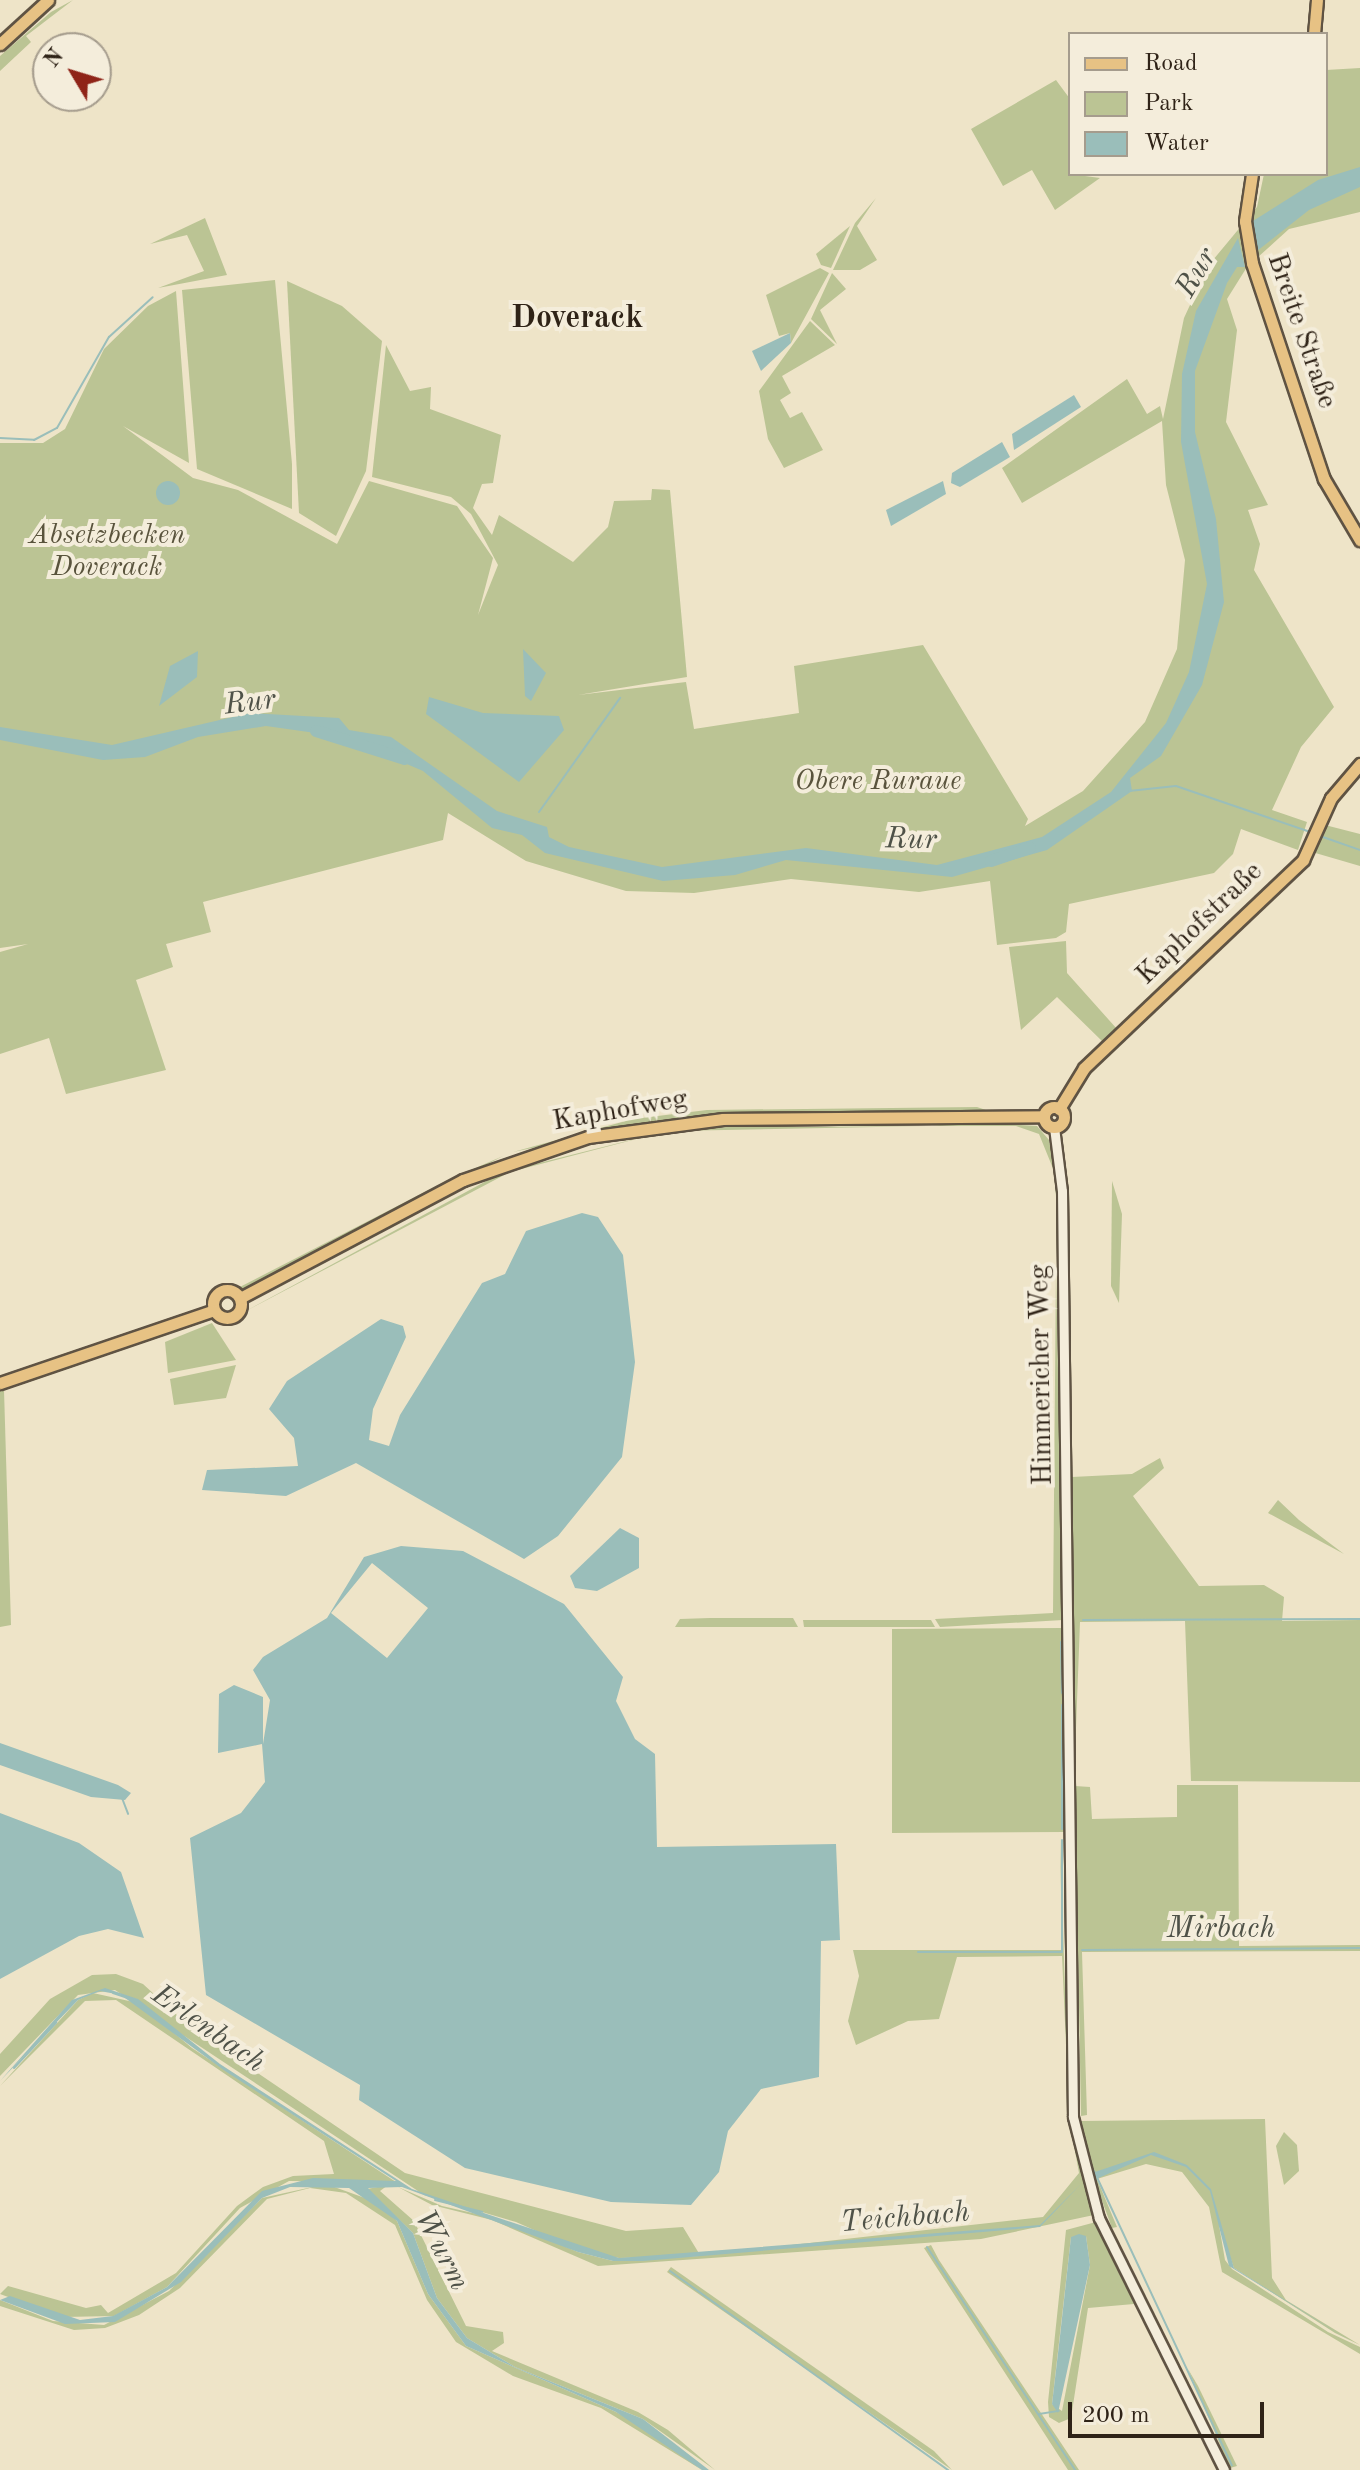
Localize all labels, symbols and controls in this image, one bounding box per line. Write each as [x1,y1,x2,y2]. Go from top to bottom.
north arrow [32,32,112,112]
legend [1068,32,1328,176]
text: N [41,45,69,72]
text: Road [1144,52,1197,76]
text: Park [1144,92,1193,116]
text: Water [1144,132,1209,156]
water label: Rur [1168,242,1226,304]
street label: Breite Straße [1259,249,1343,413]
district label: Doverack [511,300,643,338]
park label: Absetzbecken Doverack [29,519,185,585]
water label: Rur [222,682,278,724]
park label: Obere Ruraue [795,765,961,799]
water label: Rur [885,822,937,858]
street label: Kaphofstraße [1130,855,1270,993]
street label: Kaphofweg [550,1083,690,1139]
street label: Himmericher Weg [1023,1264,1061,1486]
water label: Mirbach [1167,1911,1275,1947]
water label: Erlenbach [144,1977,272,2081]
water label: Teichbach [839,2194,971,2242]
water label: Wurm [405,2203,477,2297]
scale bar [1072,2386,1268,2436]
text: 200 m [1082,2404,1150,2428]

